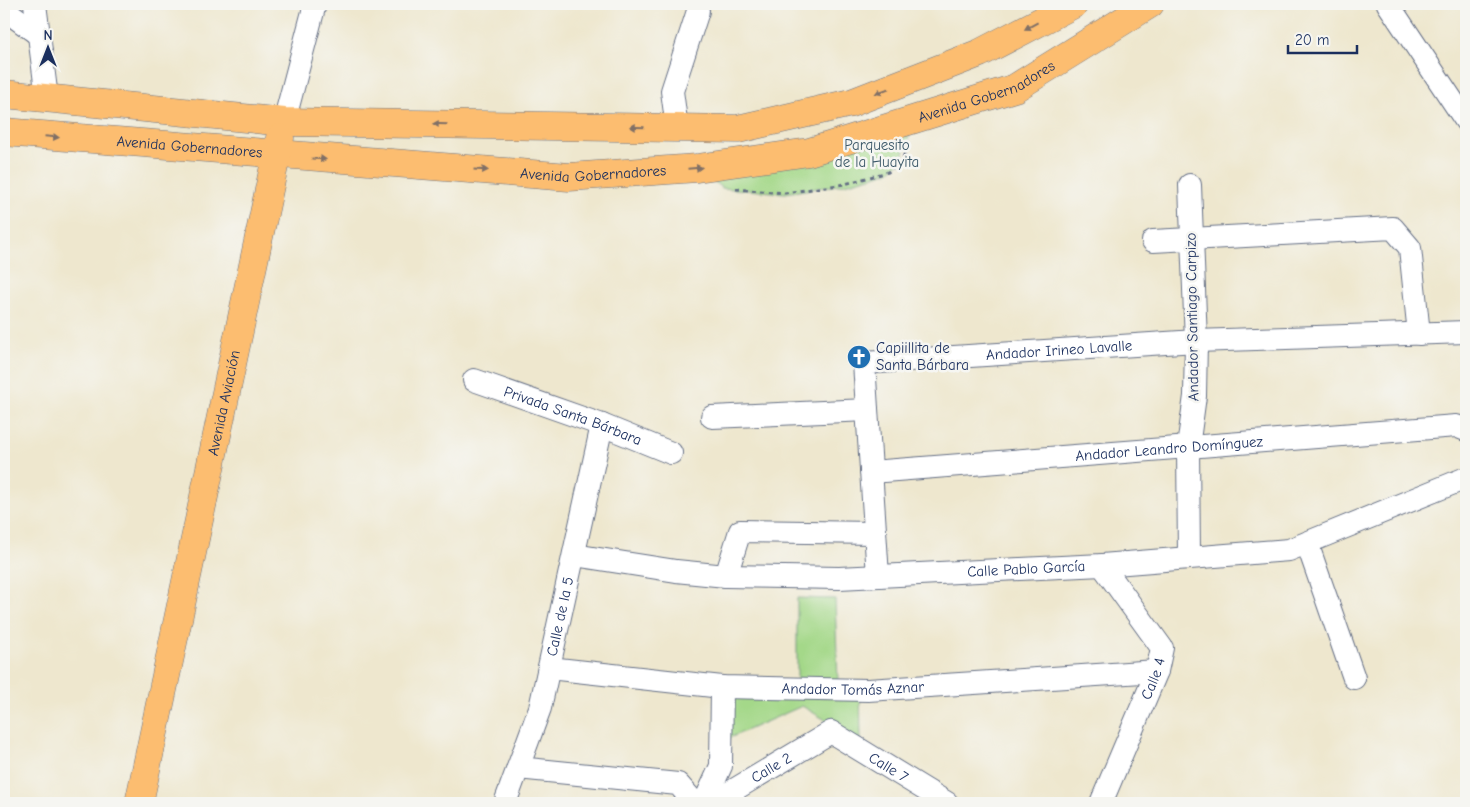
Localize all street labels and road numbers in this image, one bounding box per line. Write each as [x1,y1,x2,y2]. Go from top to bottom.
street label: Avenida Gobernadores [916,57,1058,127]
street label: Avenida Gobernadores [116,132,263,162]
street label: Avenida Gobernadores [520,161,667,186]
street label: Andador Santiago Carpizo [1182,233,1202,401]
street label: Andador Irineo Lavalle [985,336,1133,364]
street label: Avenida Aviación [204,348,244,457]
street label: Privada Santa Bárbara [501,382,644,449]
street label: Andador Leandro Domínguez [1075,432,1264,465]
street label: Calle Pablo García [967,557,1086,581]
street label: Calle de la 5 [543,575,578,658]
street label: Calle 4 [1137,656,1169,702]
street label: Andador Tomás Aznar [781,677,925,699]
street label: Calle 7 [865,748,912,786]
street label: Calle 2 [748,749,795,787]

